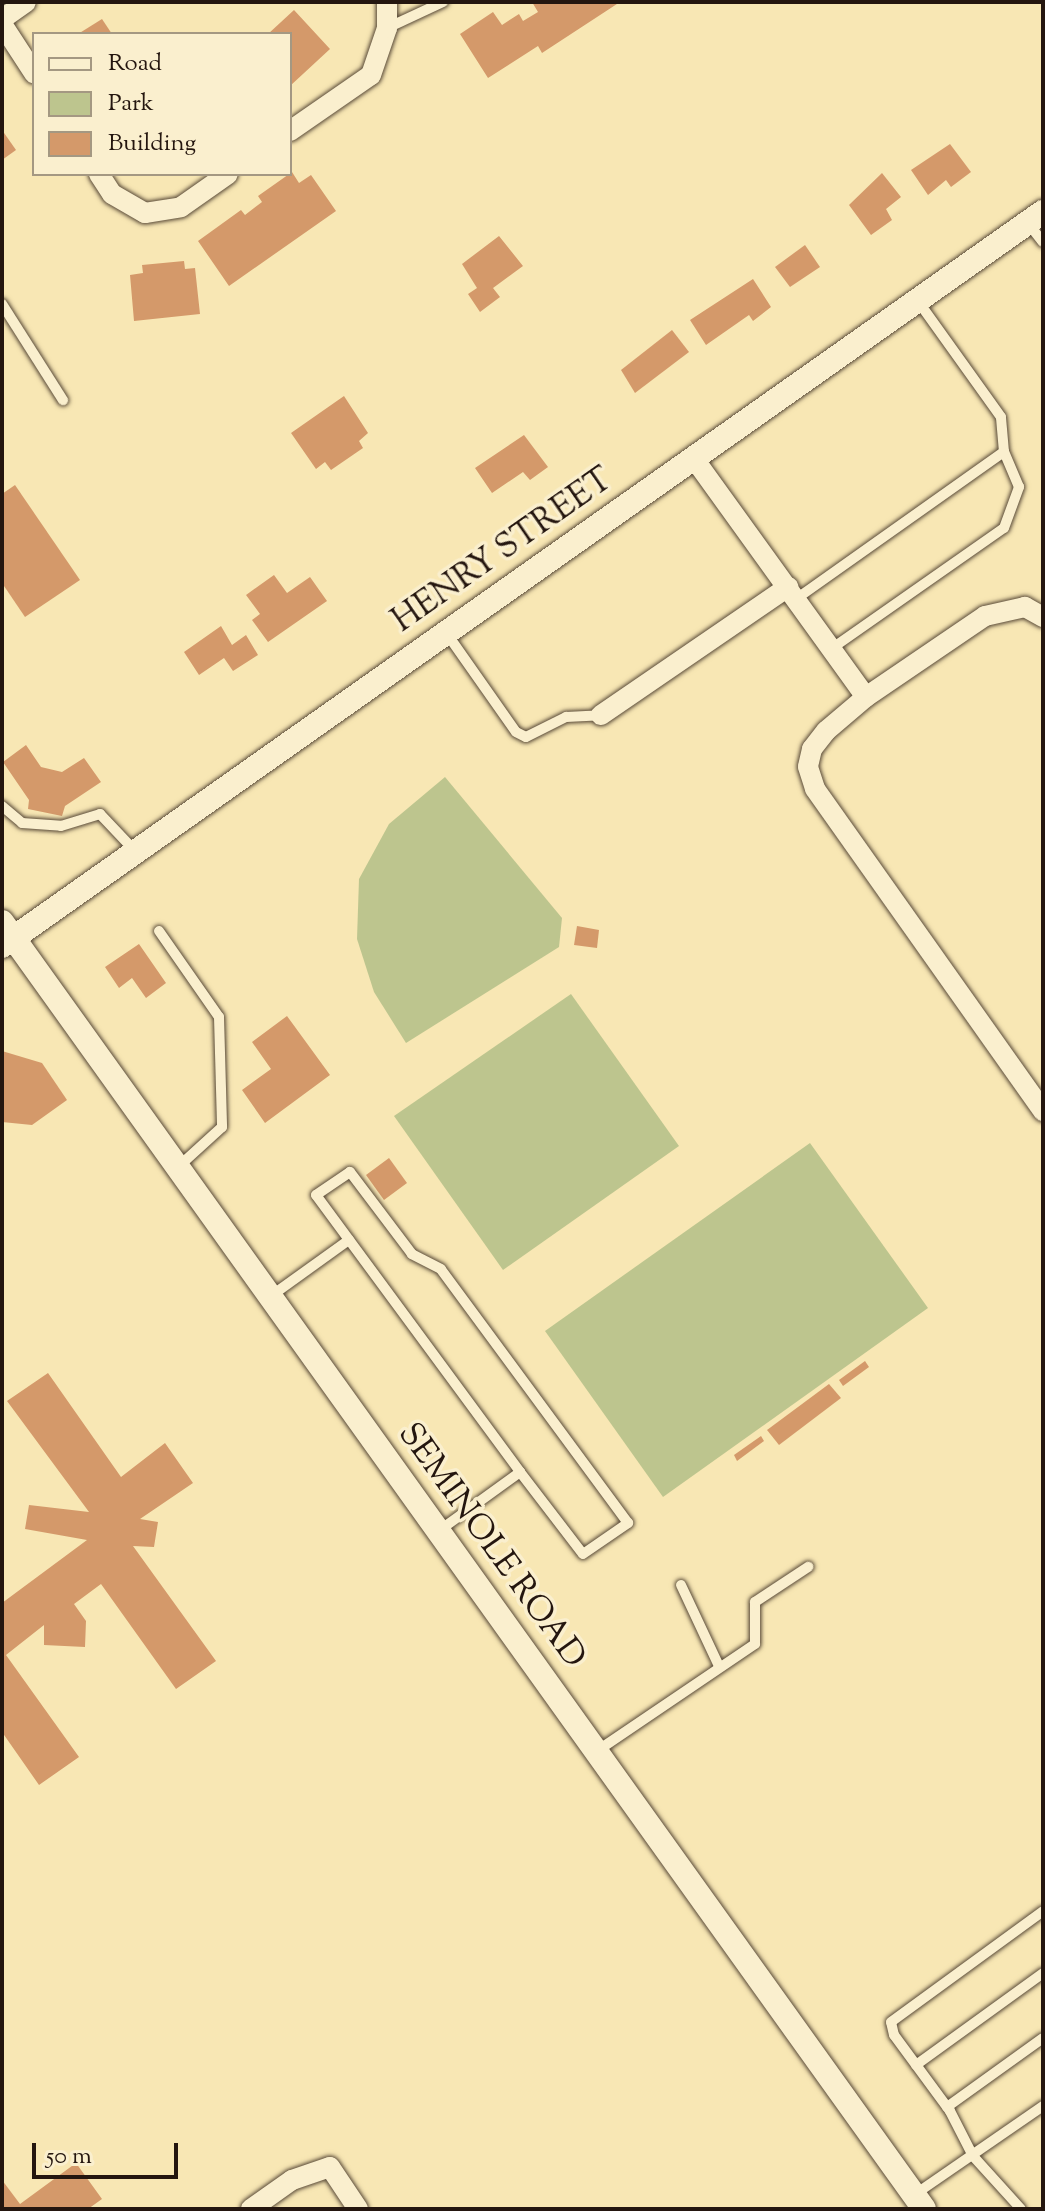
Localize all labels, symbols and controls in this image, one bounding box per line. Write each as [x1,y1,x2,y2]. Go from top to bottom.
legend [32,32,292,176]
text: Road [108,47,162,81]
text: Park [108,87,154,121]
text: Building [108,127,196,161]
street label: HENRY STREET [385,460,621,642]
street label: SEMINOLE ROAD [388,1416,594,1676]
scale bar [36,2127,182,2177]
text: 50 m [46,2140,92,2174]

